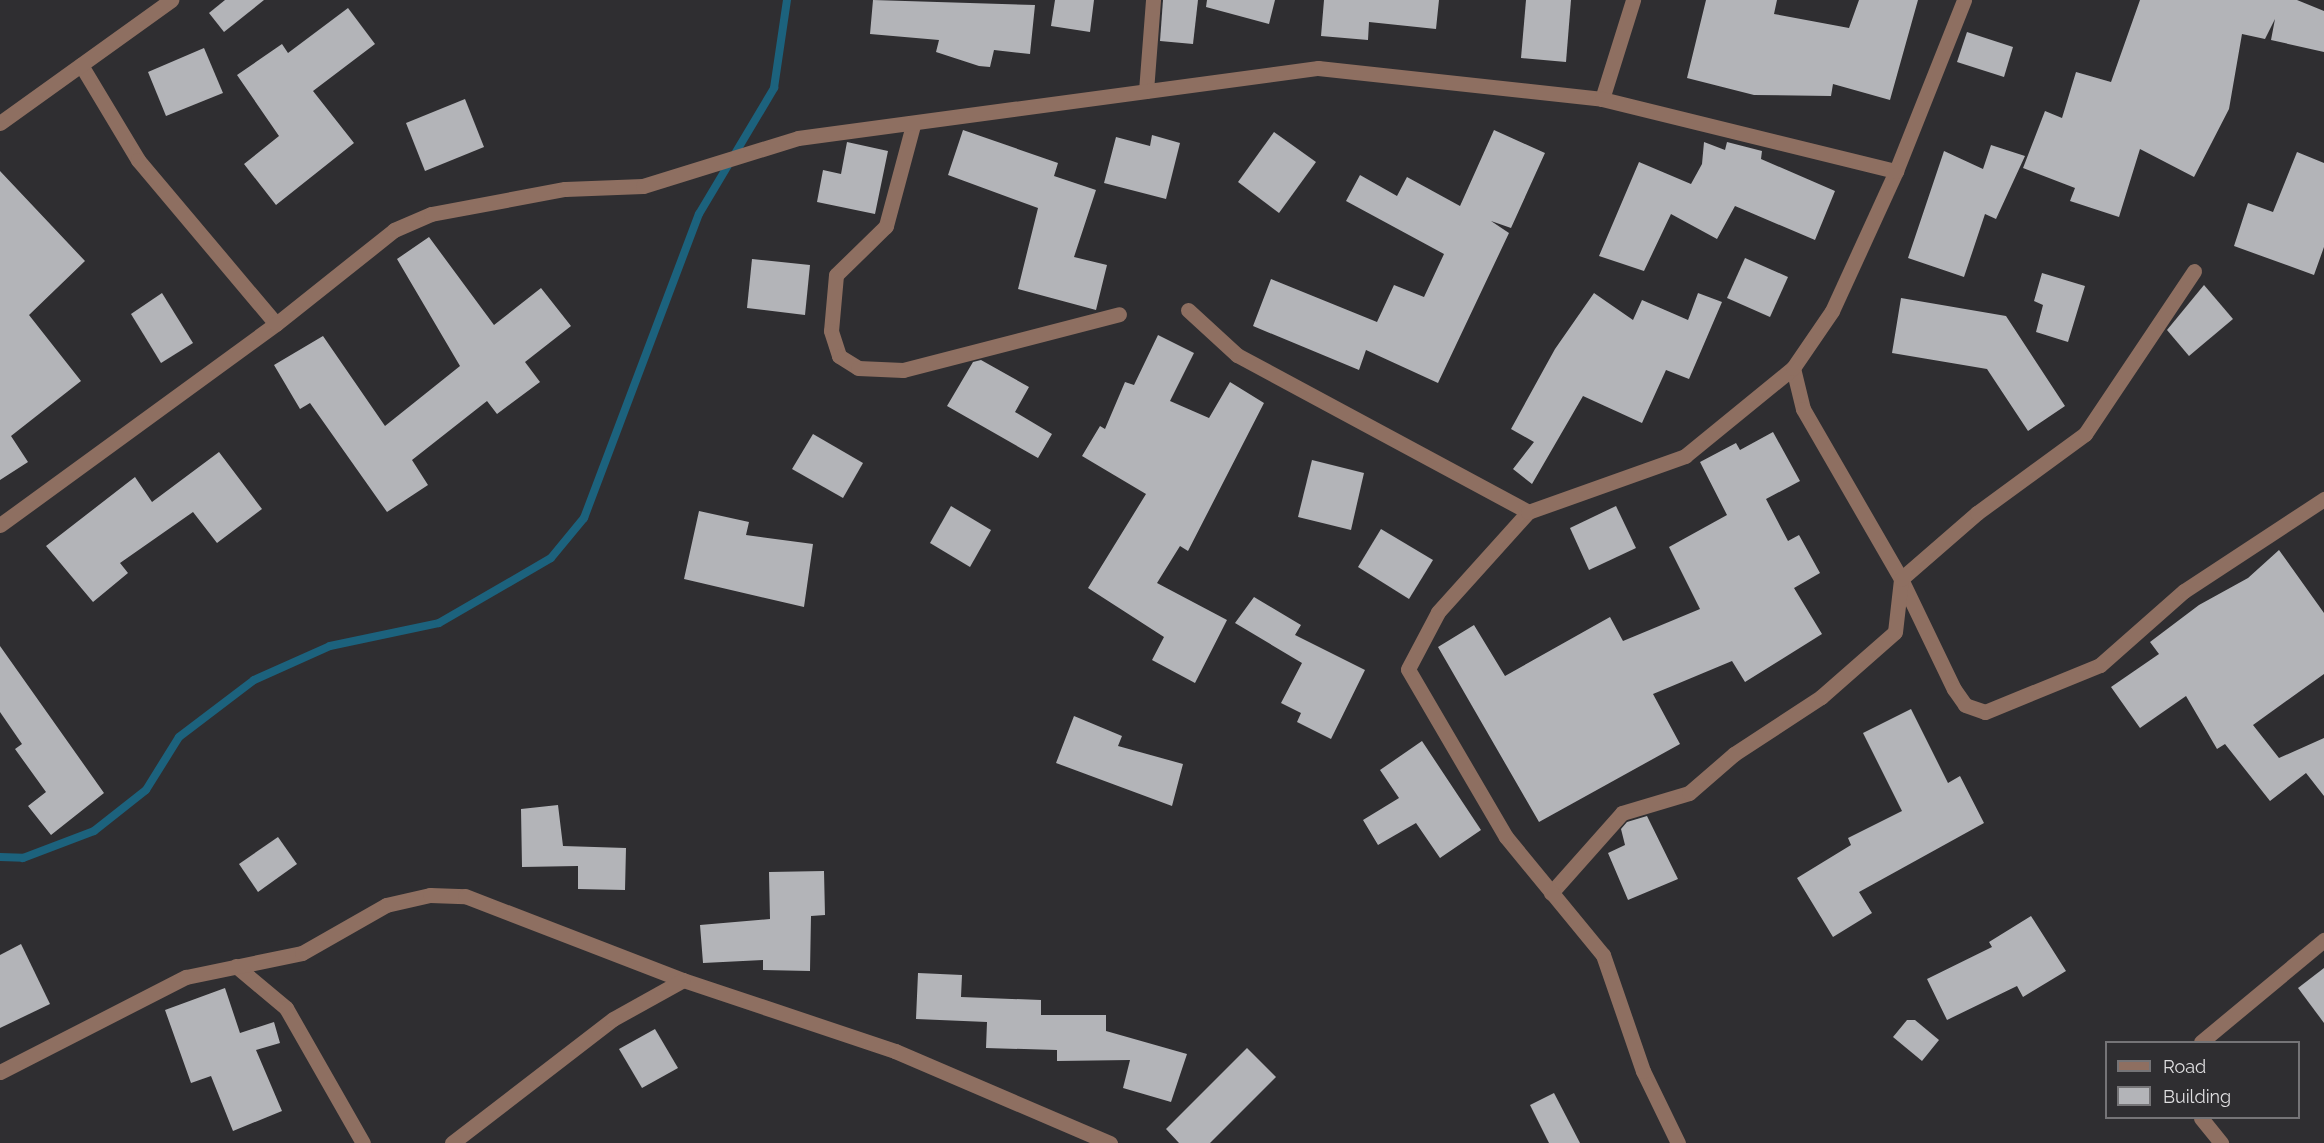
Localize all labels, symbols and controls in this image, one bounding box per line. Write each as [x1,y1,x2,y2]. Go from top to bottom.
legend [2105,1041,2300,1119]
text: Road [2163,1056,2206,1077]
text: Building [2163,1086,2231,1107]

